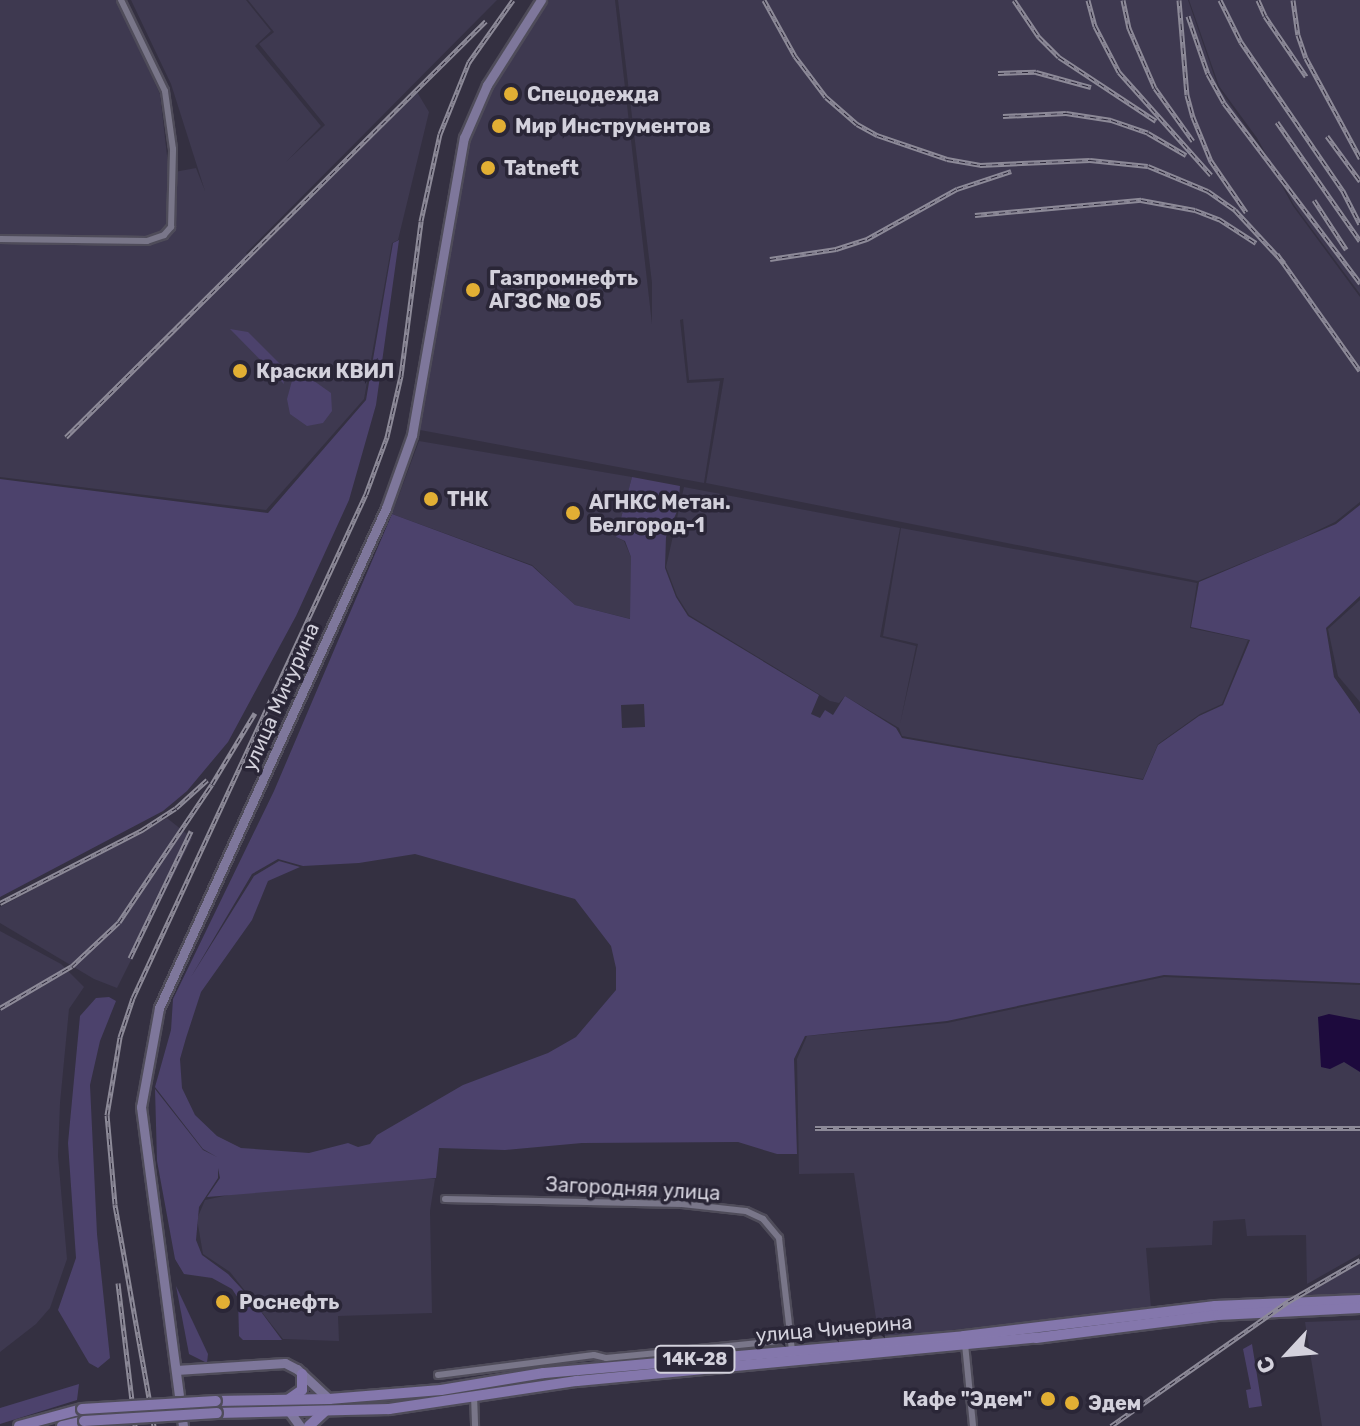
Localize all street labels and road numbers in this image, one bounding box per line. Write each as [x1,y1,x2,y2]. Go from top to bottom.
street label: улица Мичурина [238,619,324,775]
street label: Загородняя улица [545,1172,721,1206]
street label: улица Чичерина [755,1310,913,1348]
road number: 14К-28 [653,1345,737,1373]

